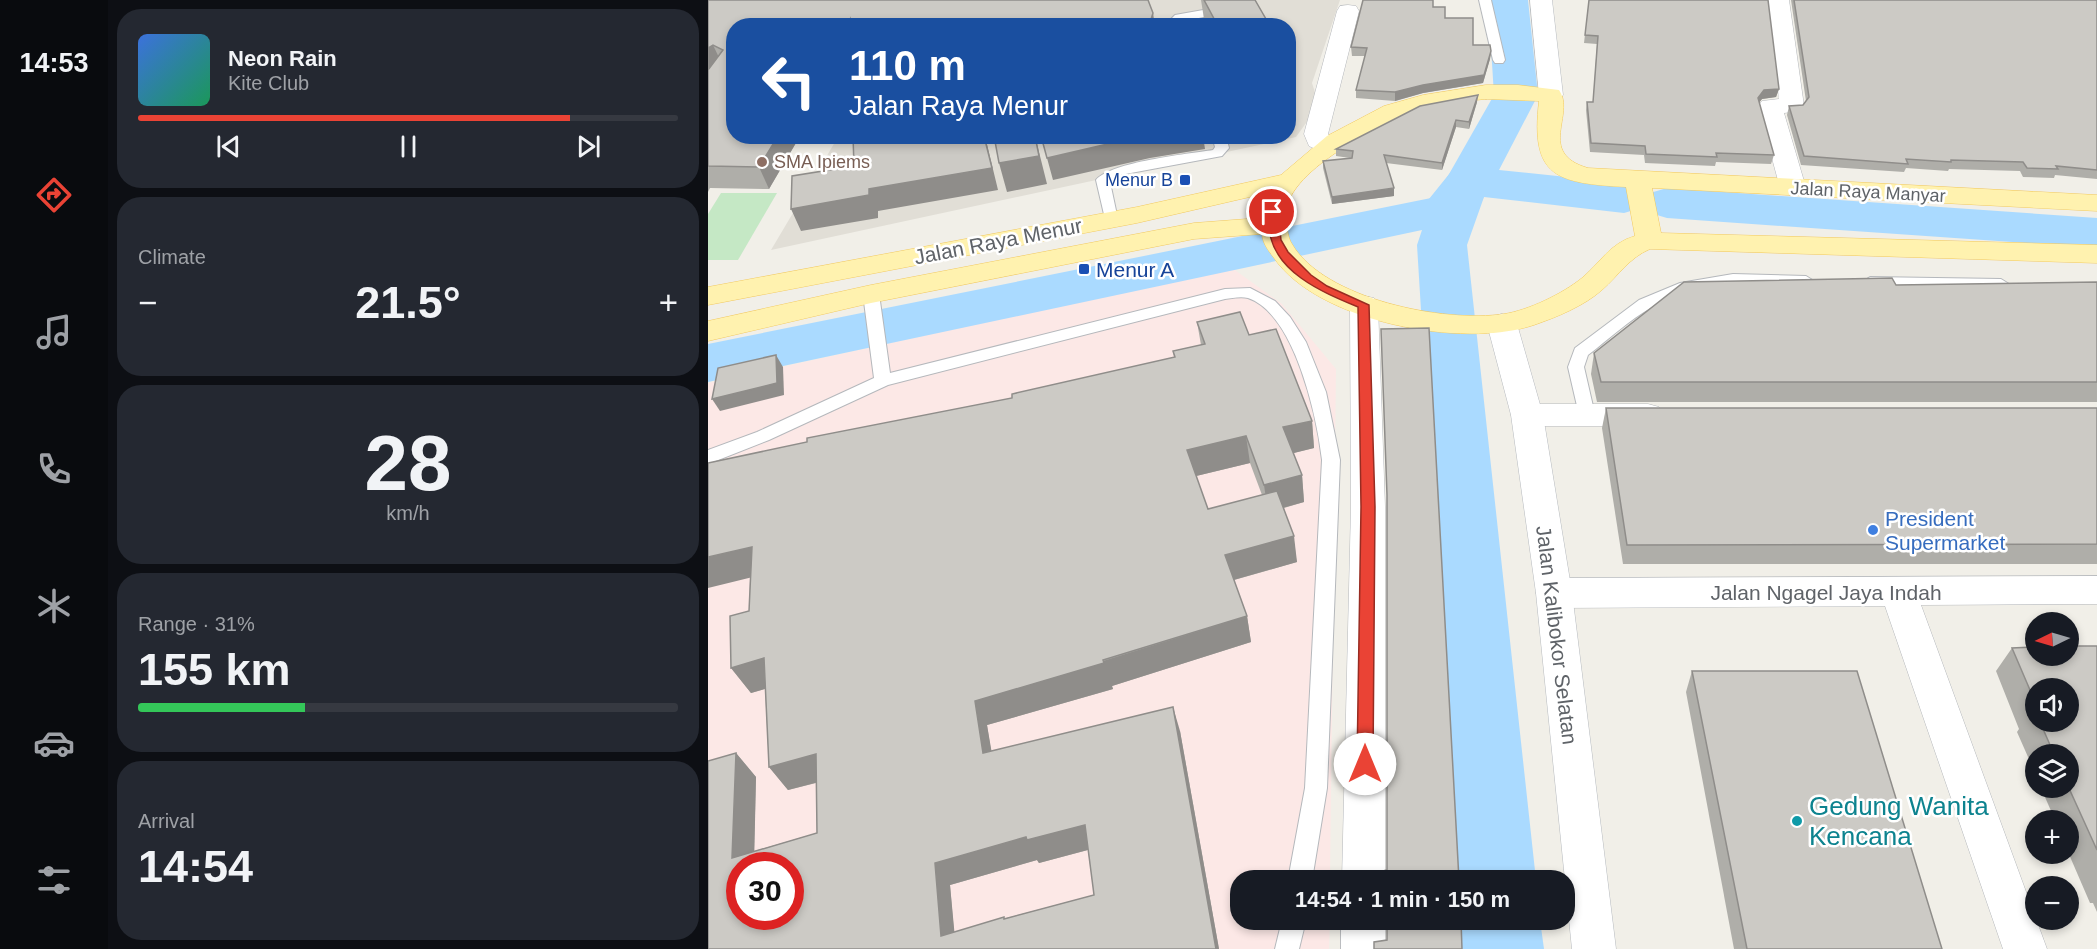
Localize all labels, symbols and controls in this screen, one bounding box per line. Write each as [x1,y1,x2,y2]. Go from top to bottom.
icon: left [750,42,828,120]
text: 110 m [849,42,966,89]
text: Neon Rain [228,46,337,71]
text: 14:53 [19,48,89,78]
text: Kite Club [228,72,309,94]
text: Jalan Raya Menur [849,91,1068,121]
icon: previous [212,130,245,163]
icon: pause [392,130,425,163]
icon: next [572,130,605,163]
place label: SMA Ipiems [774,152,870,172]
marker: SMA Ipiems [755,155,769,169]
place label: Menur B [1105,170,1173,190]
marker: Menur B [1178,173,1192,187]
icon: directions [33,174,75,216]
street label: Jalan Raya Manyar [1790,178,1946,206]
pin [1246,186,1297,237]
icon: arrive [1255,195,1288,228]
street label: Jalan Raya Menur [912,213,1084,269]
text: Climate [138,246,206,268]
place label: Menur A [1096,258,1174,281]
marker: Menur A [1077,262,1091,276]
text: 21.5° [355,277,461,328]
text: − [138,284,157,321]
text: + [659,284,678,321]
icon: music [33,311,75,353]
text: 28 [365,419,451,507]
icon: phone [33,448,75,490]
text: km/h [386,502,430,524]
place label: President Supermarket [1885,507,2005,554]
marker: President Supermarket [1866,523,1880,537]
street label: Jalan Kalibokor Selatan [1532,524,1582,746]
street label: Jalan Ngagel Jaya Indah [1710,581,1942,604]
icon: climate [33,585,75,627]
north arrow [2025,612,2079,666]
map controls [2025,612,2079,930]
text: Range · 31% [138,613,255,635]
text: 155 km [138,644,291,695]
button: sound [2025,678,2079,732]
icon: car [33,722,75,764]
position arrow [1333,732,1397,796]
button: layers [2025,744,2079,798]
place label: Gedung Wanita Kencana [1809,791,1989,851]
text: Arrival [138,810,195,832]
button: + [2025,810,2079,864]
marker: Gedung Wanita Kencana [1790,814,1804,828]
text: 14:54 [138,841,253,892]
speed limit sign: 30 [726,852,804,930]
icon: filters [33,859,75,901]
button: − [2025,876,2079,930]
text: 14:54 · 1 min · 150 m [1295,887,1510,912]

